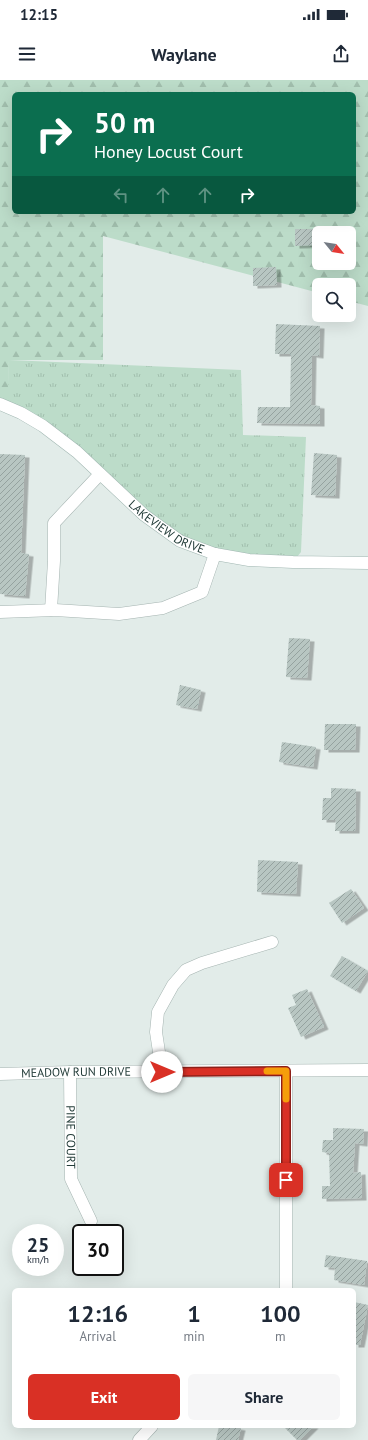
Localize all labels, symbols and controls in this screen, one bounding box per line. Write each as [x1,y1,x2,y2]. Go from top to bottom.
text: 12:15 [20,5,58,24]
icon: menu [16,43,38,65]
text: Waylane [151,43,217,66]
icon: share [330,43,352,65]
text: 50 m [94,104,155,141]
icon: right [28,108,80,160]
text: Honey Locust Court [94,140,243,163]
icon: left [110,184,132,206]
icon: ahead [152,184,174,206]
icon: ahead [194,184,216,206]
icon: right [236,184,258,206]
north arrow [312,226,356,270]
map controls [312,226,356,322]
button: search [312,278,356,322]
street label: LAKEVIEW DRIVE [126,497,207,556]
position arrow [141,1051,183,1093]
street label: MEADOW RUN DRIVE [21,1064,131,1080]
street label: PINE COURT [63,1105,79,1169]
pin [269,1163,303,1197]
icon: arrive [275,1169,297,1191]
speed limit sign: 30 [72,1224,124,1276]
text: 25 [27,1232,49,1258]
text: km/h [27,1253,49,1266]
text: 12:16 [67,1298,128,1329]
text: 1 [187,1298,201,1329]
text: 100 [260,1298,301,1329]
text: Arrival [80,1328,116,1345]
text: min [183,1328,205,1345]
text: m [275,1328,286,1345]
button: Exit [28,1374,180,1420]
button: Share [188,1374,340,1420]

